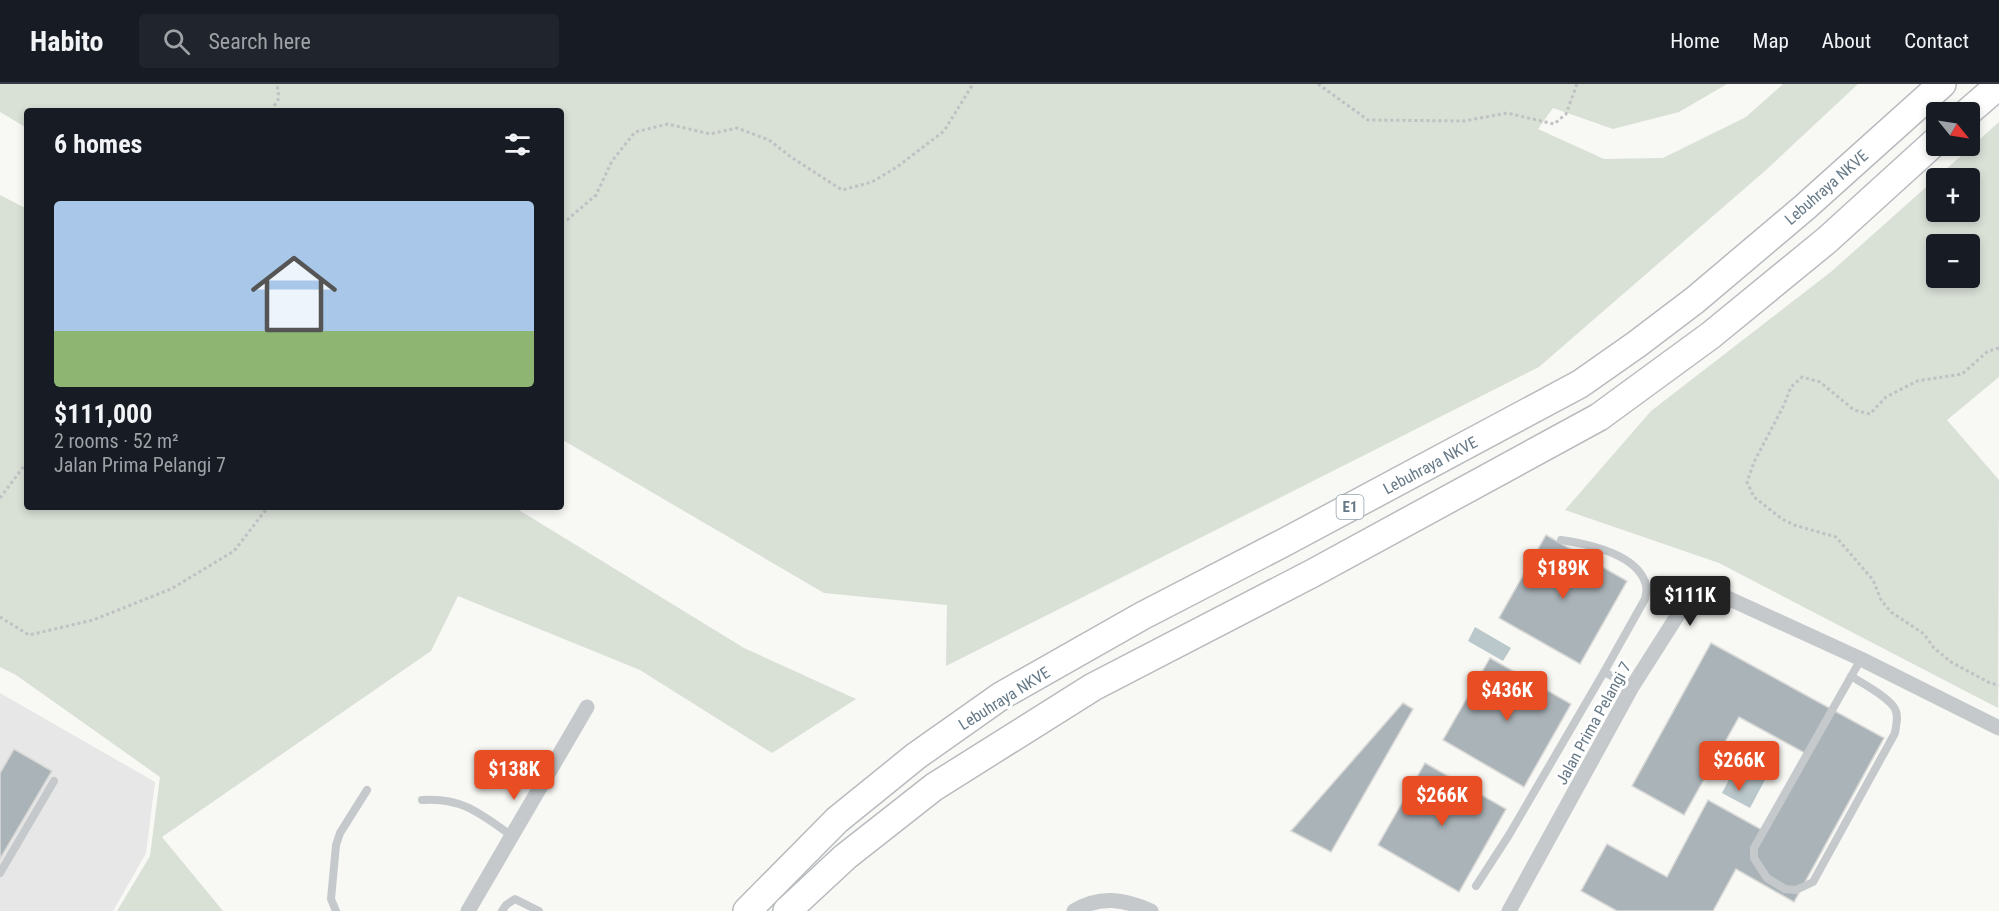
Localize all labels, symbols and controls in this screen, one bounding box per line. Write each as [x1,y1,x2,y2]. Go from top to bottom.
search box [139,14,559,68]
text: Habito [30,25,103,58]
icon: search [160,25,193,58]
text: Search here [208,29,311,54]
text: Home [1670,29,1720,53]
text: Map [1753,29,1789,53]
text: About [1822,29,1871,53]
text: Contact [1904,29,1969,53]
north arrow [1926,102,1980,156]
map controls [1926,102,1980,288]
icon: filters [501,128,534,161]
text: 6 homes [54,129,142,159]
street label: Lebuhraya NKVE [1781,146,1872,229]
button: + [1926,168,1980,222]
button: − [1926,234,1980,288]
icon: home [240,240,348,348]
text: $111,000 [54,399,152,429]
text: 2 rooms · 52 m² [54,429,179,453]
street label: Lebuhraya NKVE [1380,433,1481,498]
text: Jalan Prima Pelangi 7 [54,453,226,477]
road number: E1 [1336,495,1364,519]
pin: $189K [1521,549,1605,600]
text: $189K [1537,556,1589,580]
pin: $111K [1648,576,1732,627]
text: $111K [1664,583,1716,607]
street label: Jalan Prima Pelangi 7 [1552,658,1635,788]
street label: Lebuhraya NKVE [955,663,1053,734]
pin: $436K [1465,671,1549,722]
text: $436K [1481,678,1533,702]
pin: $266K [1697,741,1781,792]
text: $266K [1713,748,1765,772]
pin: $138K [472,750,556,801]
text: $138K [488,757,540,781]
pin: $266K [1400,776,1484,827]
text: $266K [1416,783,1468,807]

